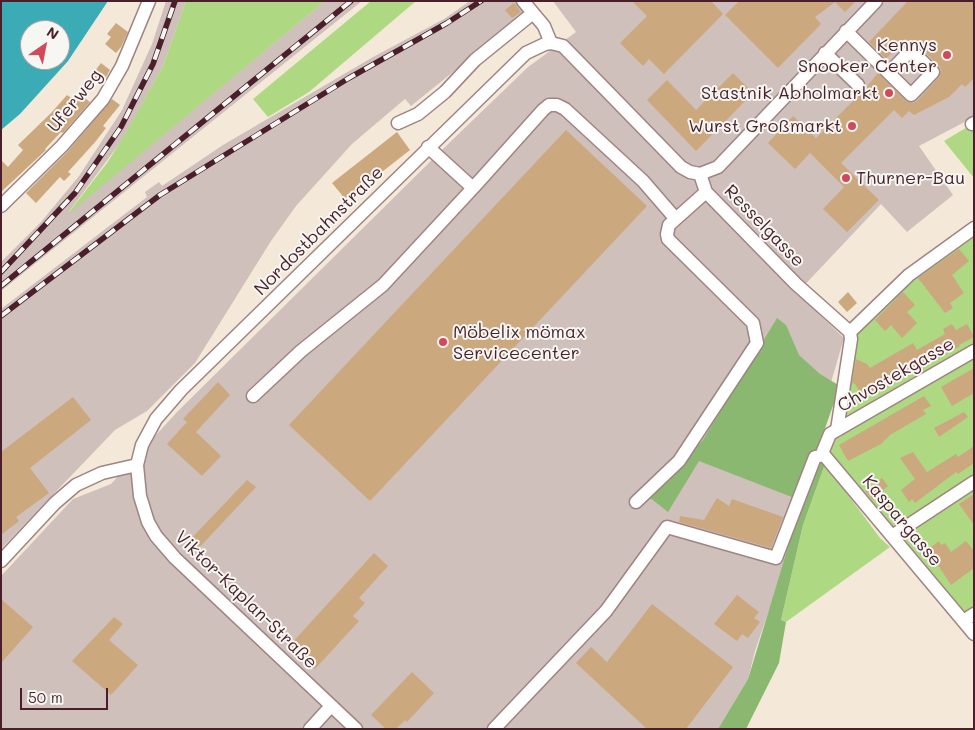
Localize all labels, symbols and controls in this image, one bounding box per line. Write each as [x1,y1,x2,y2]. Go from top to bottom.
north arrow [20,20,70,70]
text: N [43,22,63,44]
place label: Kennys Snooker Center [798,34,937,76]
marker: Kennys Snooker Center [941,49,953,61]
street label: Uferweg [43,65,107,137]
place label: Stastnik Abholmarkt [701,82,879,104]
marker: Stastnik Abholmarkt [883,87,895,99]
place label: Wurst Großmarkt [688,115,842,137]
marker: Wurst Großmarkt [846,120,858,132]
street label: Nordostbahnstraße [250,162,388,300]
place label: Thurner-Bau [856,167,965,189]
marker: Thurner-Bau [840,172,852,184]
street label: Resselgasse [719,180,809,272]
place label: Möbelix mömax Servicecenter [453,321,585,364]
street label: Chvostekgasse [834,333,958,417]
marker: Möbelix mömax Servicecenter [437,336,449,348]
street label: Kaspargasse [858,471,946,571]
street label: Viktor-Kaplan-Straße [170,526,322,674]
scale bar [22,678,110,710]
text: 50 m [28,687,63,707]

